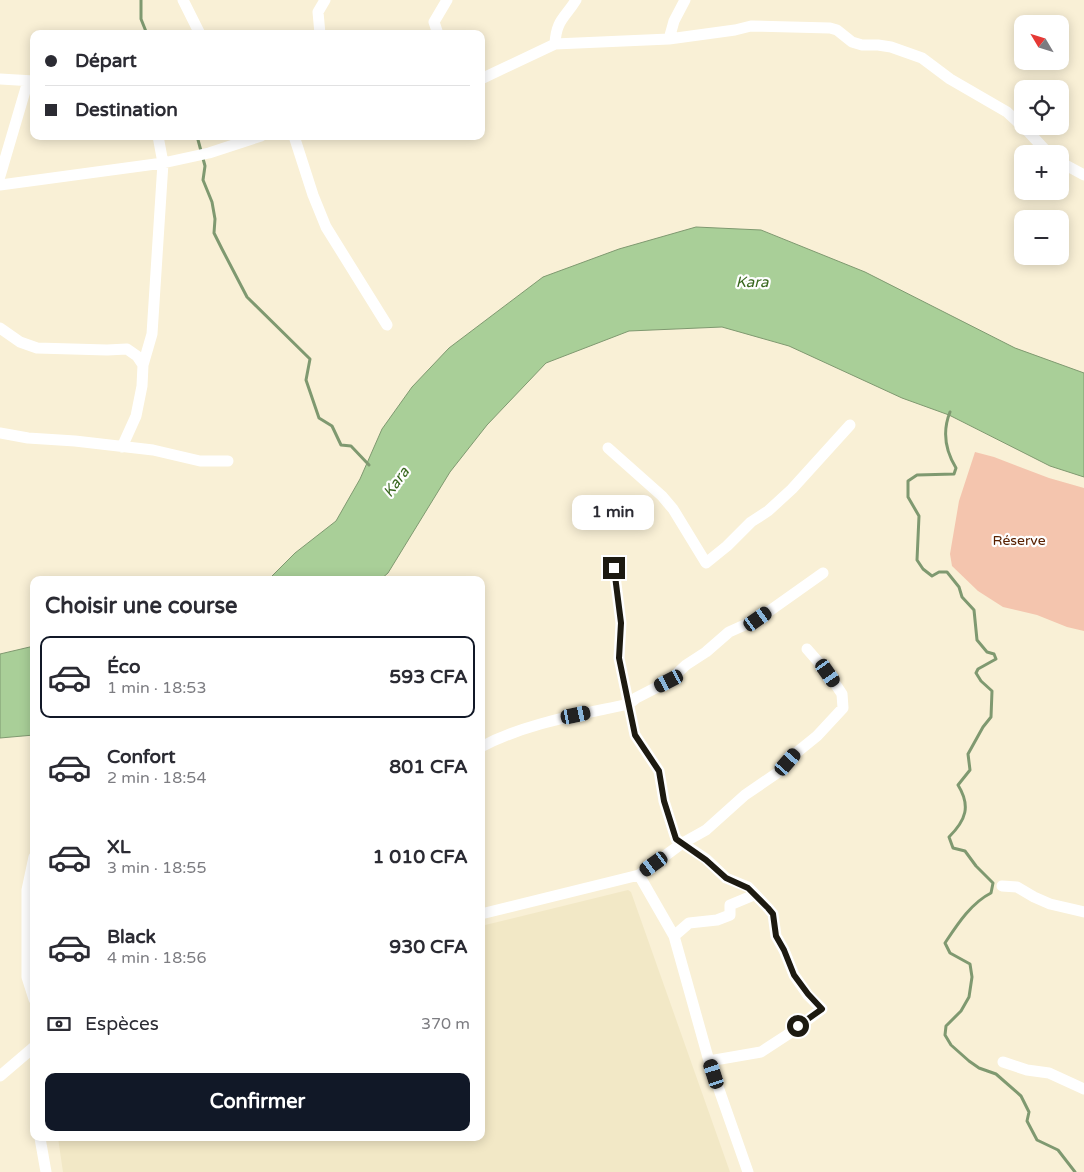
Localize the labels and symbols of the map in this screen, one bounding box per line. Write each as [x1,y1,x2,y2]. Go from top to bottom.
north arrow [1014,15,1069,70]
water label: Kara [736,273,769,291]
water label: Kara [379,463,413,500]
callout: 1 min [573,496,655,530]
park label: Réserve [992,532,1046,549]
route end [603,557,625,579]
car [741,604,774,634]
car [813,656,842,690]
car [652,668,685,694]
car [559,705,592,725]
car [772,746,803,778]
car [637,849,670,879]
route start [787,1015,809,1037]
car [702,1057,725,1091]

